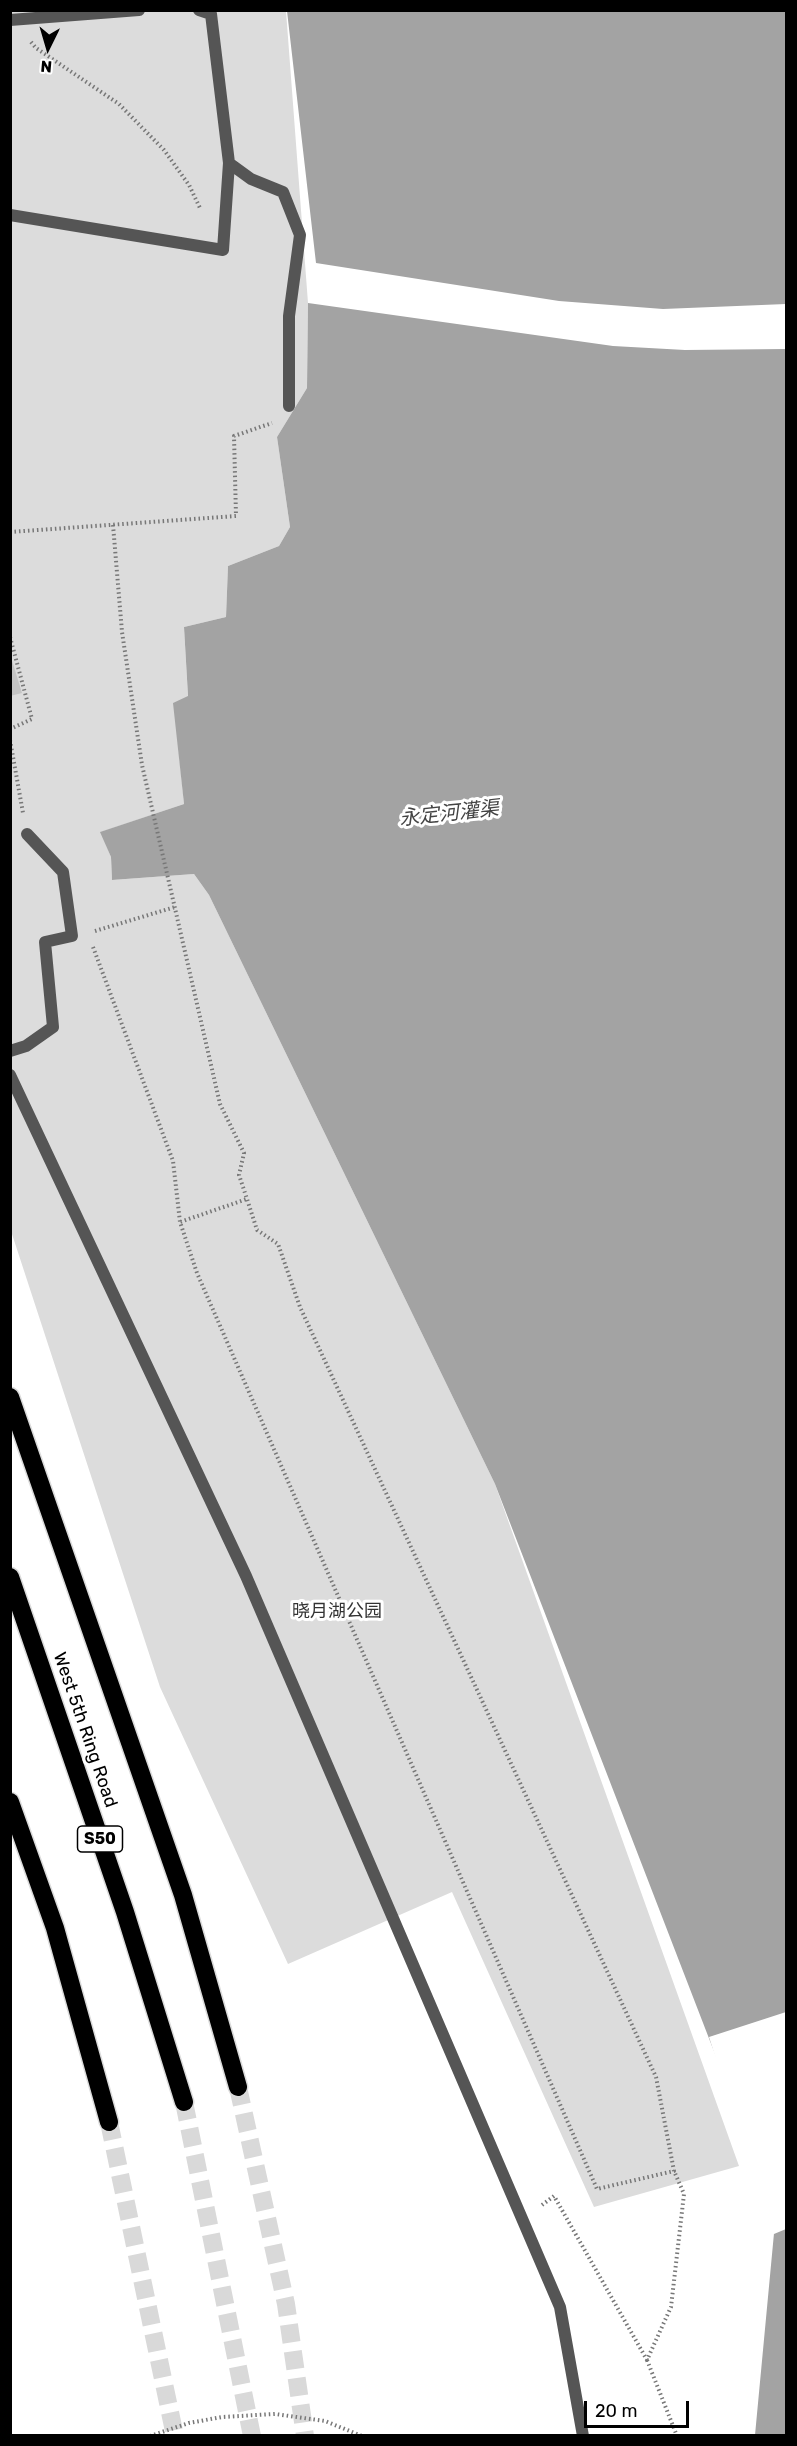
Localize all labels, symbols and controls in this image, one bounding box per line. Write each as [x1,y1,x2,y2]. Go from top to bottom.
north arrow [18,18,78,78]
text: N [40,56,53,76]
water label: 永定河灌渠 [398,797,500,831]
park label: 晓月湖公园 [292,1601,382,1623]
street label: West 5th Ring Road [48,1650,122,1810]
road number: S50 [78,1826,122,1852]
scale bar [587,2389,692,2427]
text: 20 m [595,2400,637,2422]

